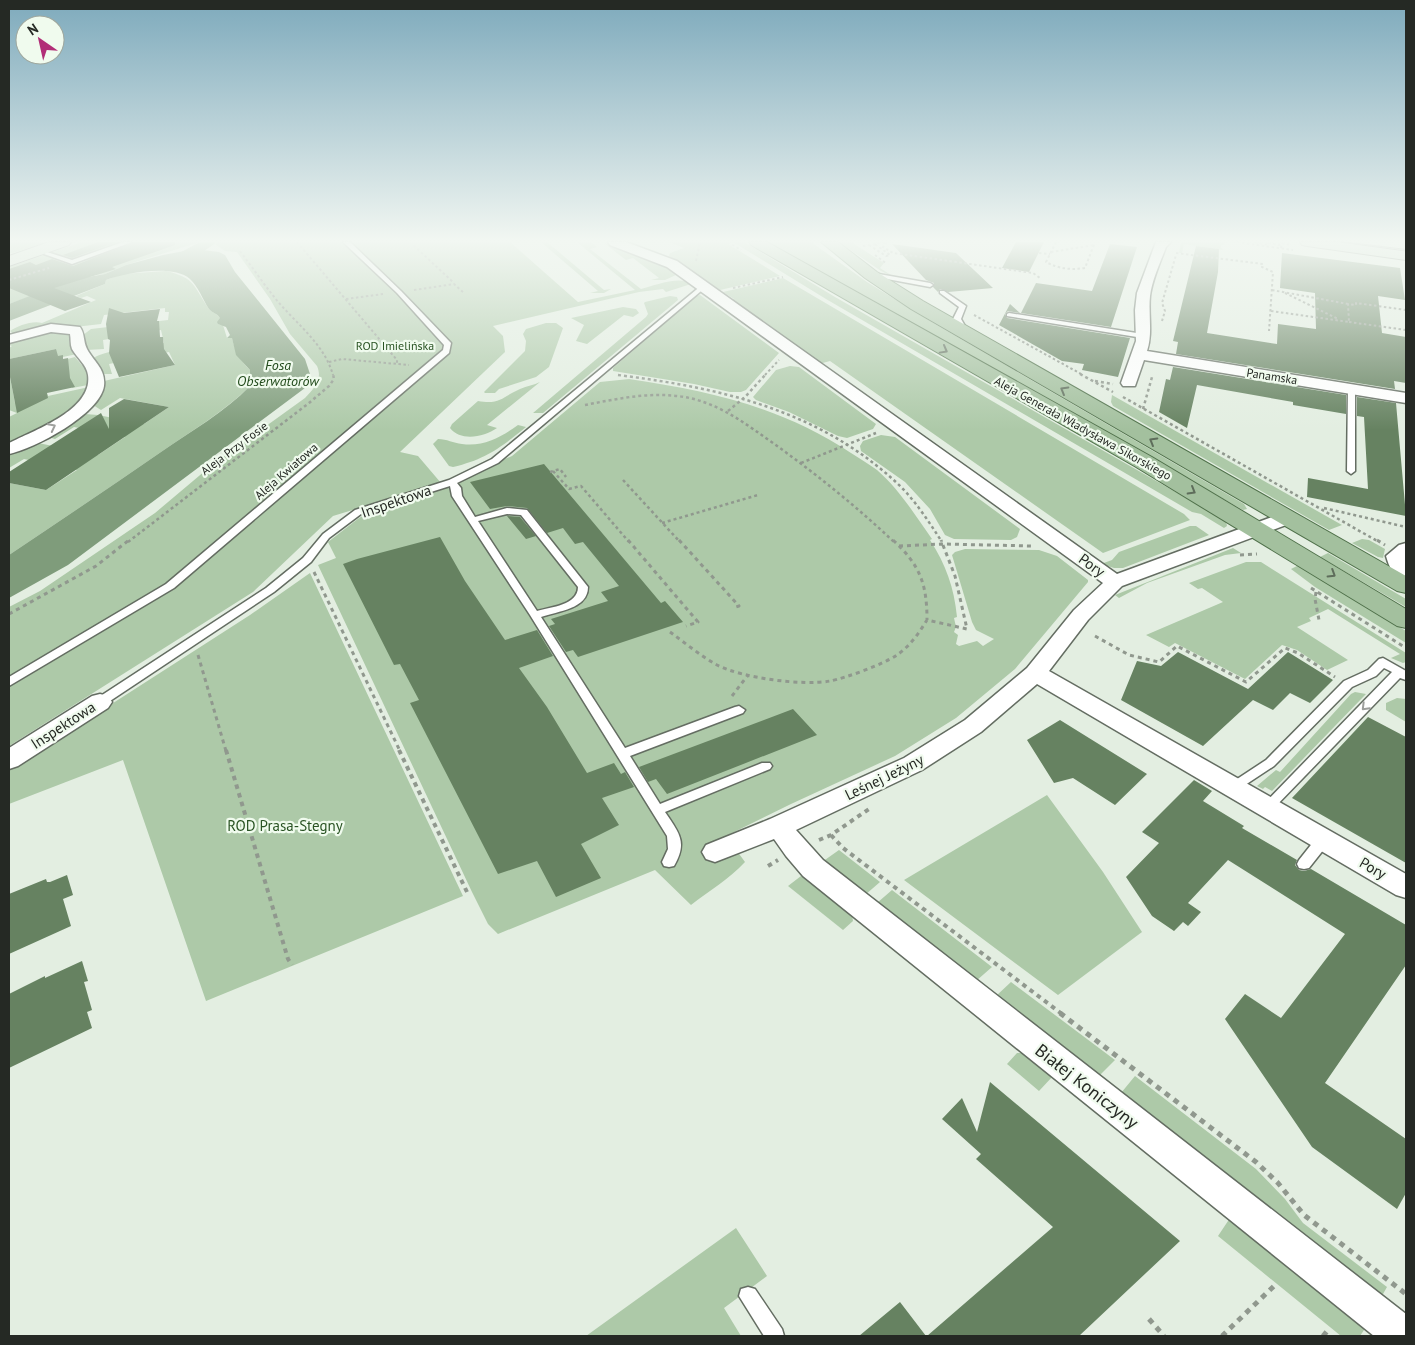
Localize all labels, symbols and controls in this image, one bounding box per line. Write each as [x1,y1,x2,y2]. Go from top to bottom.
north arrow [15,15,65,65]
text: N [24,19,42,39]
park label: ROD Imielińska [356,338,434,353]
one-way arrow [939,344,948,354]
water label: Fosa Obserwatorów [237,356,320,390]
street label: Panamska [1246,365,1299,387]
street label: Aleja Generała Władysława Sikorskiego [992,373,1174,483]
one-way arrow [1061,387,1070,397]
street label: Aleja Przy Fosie [198,418,270,478]
one-way arrow [47,423,56,433]
one-way arrow [1150,438,1159,448]
street label: Aleja Kwiatowa [251,440,321,502]
street label: Inspektowa [358,480,434,522]
one-way arrow [1187,484,1196,494]
street label: Pory [1075,549,1109,581]
one-way arrow [1326,568,1335,578]
street label: Inspektowa [27,697,99,753]
one-way arrow [1362,701,1371,710]
street label: Leśnej Jeżyny [842,750,926,804]
park label: ROD Prasa-Stegny [227,816,343,835]
street label: Pory [1356,853,1390,883]
street label: Białej Koniczyny [1031,1038,1144,1134]

